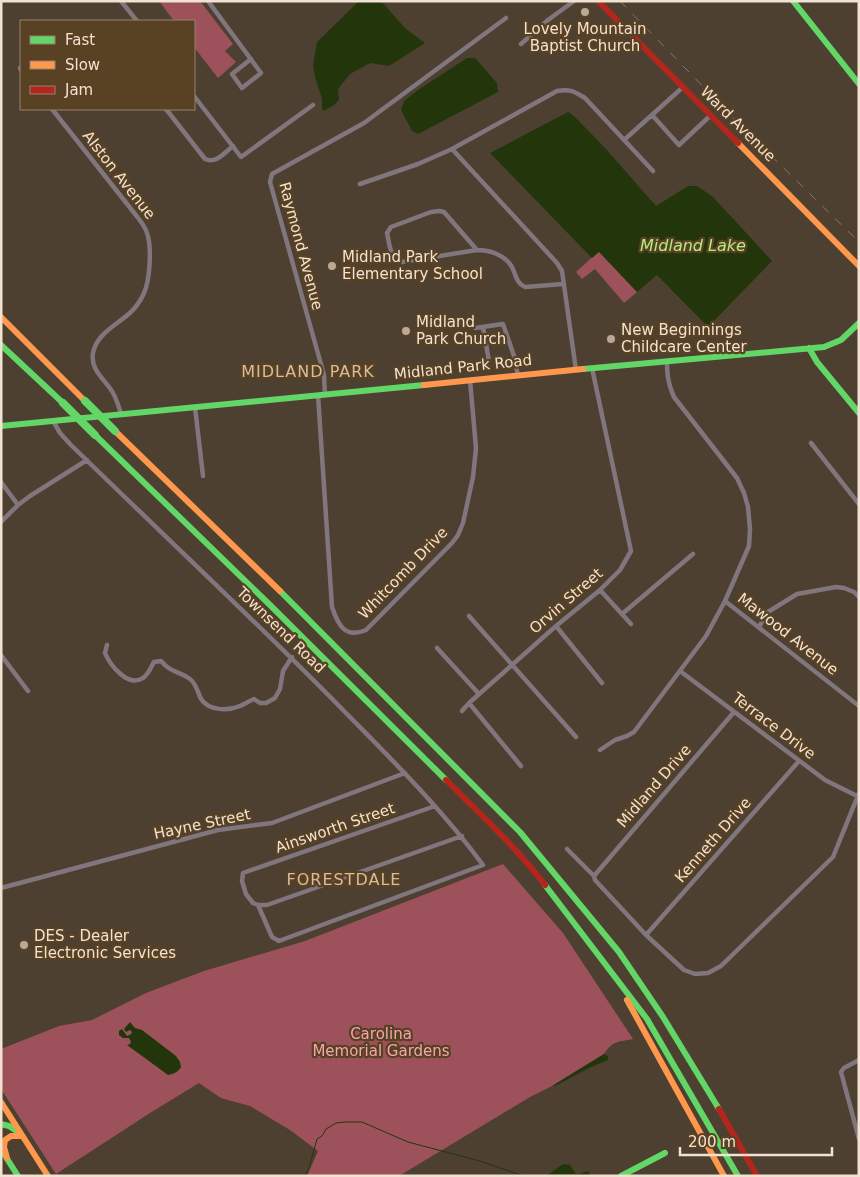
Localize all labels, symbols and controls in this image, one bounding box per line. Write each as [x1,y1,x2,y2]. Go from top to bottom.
marker: Lovely Mountain Baptist Church [579,6,591,18]
legend [20,20,195,110]
place label: Lovely Mountain Baptist Church [523,20,647,55]
text: Fast [65,31,95,49]
text: Slow [65,56,100,74]
text: Jam [64,81,93,99]
street label: Ward Avenue [697,83,779,165]
street label: Alston Avenue [79,127,159,223]
street label: Raymond Avenue [275,180,327,312]
water label: Midland Lake [640,236,746,255]
place label: Midland Park Elementary School [342,248,483,283]
marker: Midland Park Elementary School [326,260,338,272]
place label: Midland Park Church [416,313,506,348]
place label: New Beginnings Childcare Center [621,321,747,356]
marker: Midland Park Church [400,325,412,337]
marker: New Beginnings Childcare Center [605,333,617,345]
street label: Midland Park Road [393,351,533,383]
district label: MIDLAND PARK [241,362,375,381]
street label: Whitcomb Drive [355,523,451,623]
street label: Orvin Street [526,564,606,638]
street label: Townsend Road [232,583,329,677]
street label: Mawood Avenue [734,589,842,679]
street label: Terrace Drive [728,688,819,763]
street label: Midland Drive [613,741,695,831]
street label: Kenneth Drive [671,794,755,886]
street label: Ainsworth Street [273,799,397,857]
street label: Hayne Street [152,805,252,843]
district label: FORESTDALE [287,870,401,889]
place label: DES - Dealer Electronic Services [34,927,176,962]
marker: DES - Dealer Electronic Services [18,939,30,951]
park label: Carolina Memorial Gardens [312,1025,450,1060]
scale bar [680,1124,832,1156]
text: 200 m [688,1133,736,1151]

